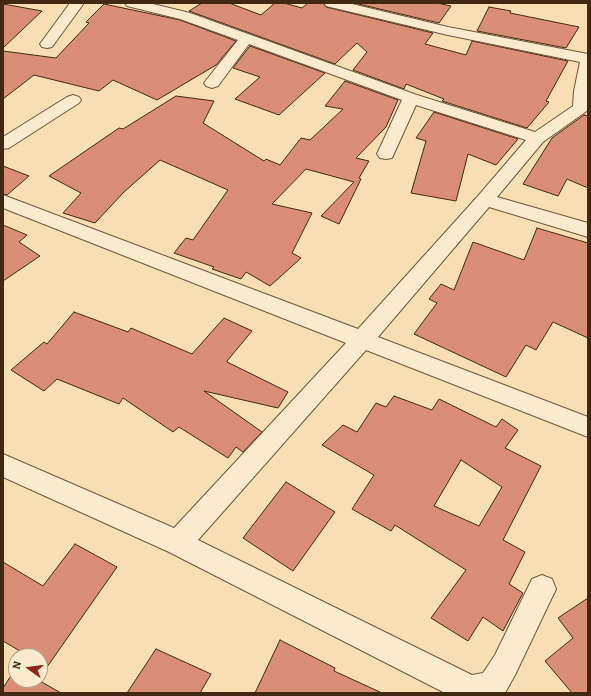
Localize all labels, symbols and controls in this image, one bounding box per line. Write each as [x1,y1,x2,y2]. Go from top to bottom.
north arrow [8,648,48,688]
text: N [9,660,25,671]

